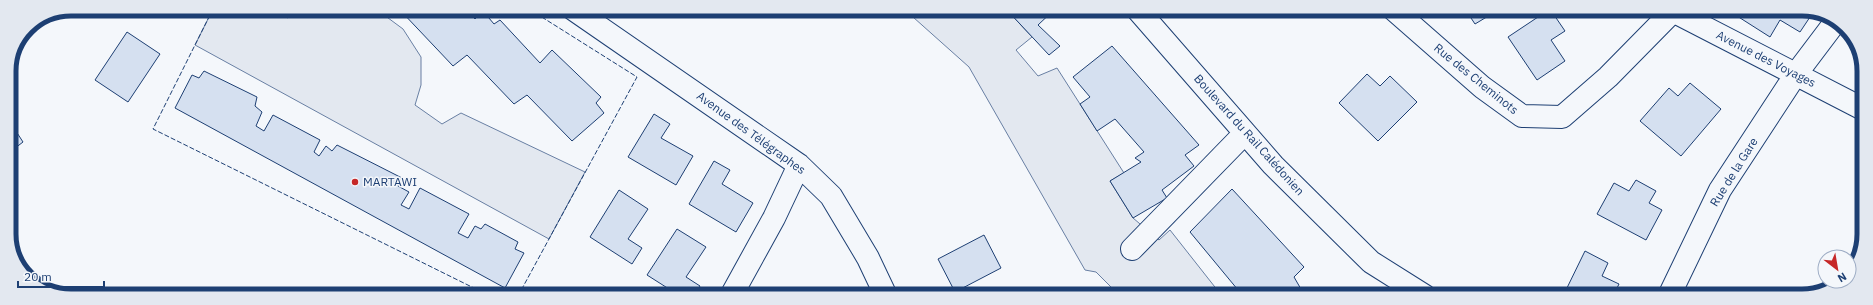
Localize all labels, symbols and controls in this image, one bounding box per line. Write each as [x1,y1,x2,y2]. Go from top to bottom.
street label: Avenue des Voyages [1714,27,1819,90]
street label: Rue des Cheminots [1431,40,1522,117]
street label: Boulevard du Rail Calédonien [1191,71,1308,198]
street label: Avenue des Télégraphes [694,88,809,177]
street label: Rue de la Gare [1706,134,1761,209]
place label: MARTAWI [363,174,417,189]
marker: MARTAWI [350,177,360,187]
north arrow [1817,249,1857,289]
scale bar [18,263,104,289]
text: 20 m [24,269,52,284]
text: N [1835,270,1849,286]

